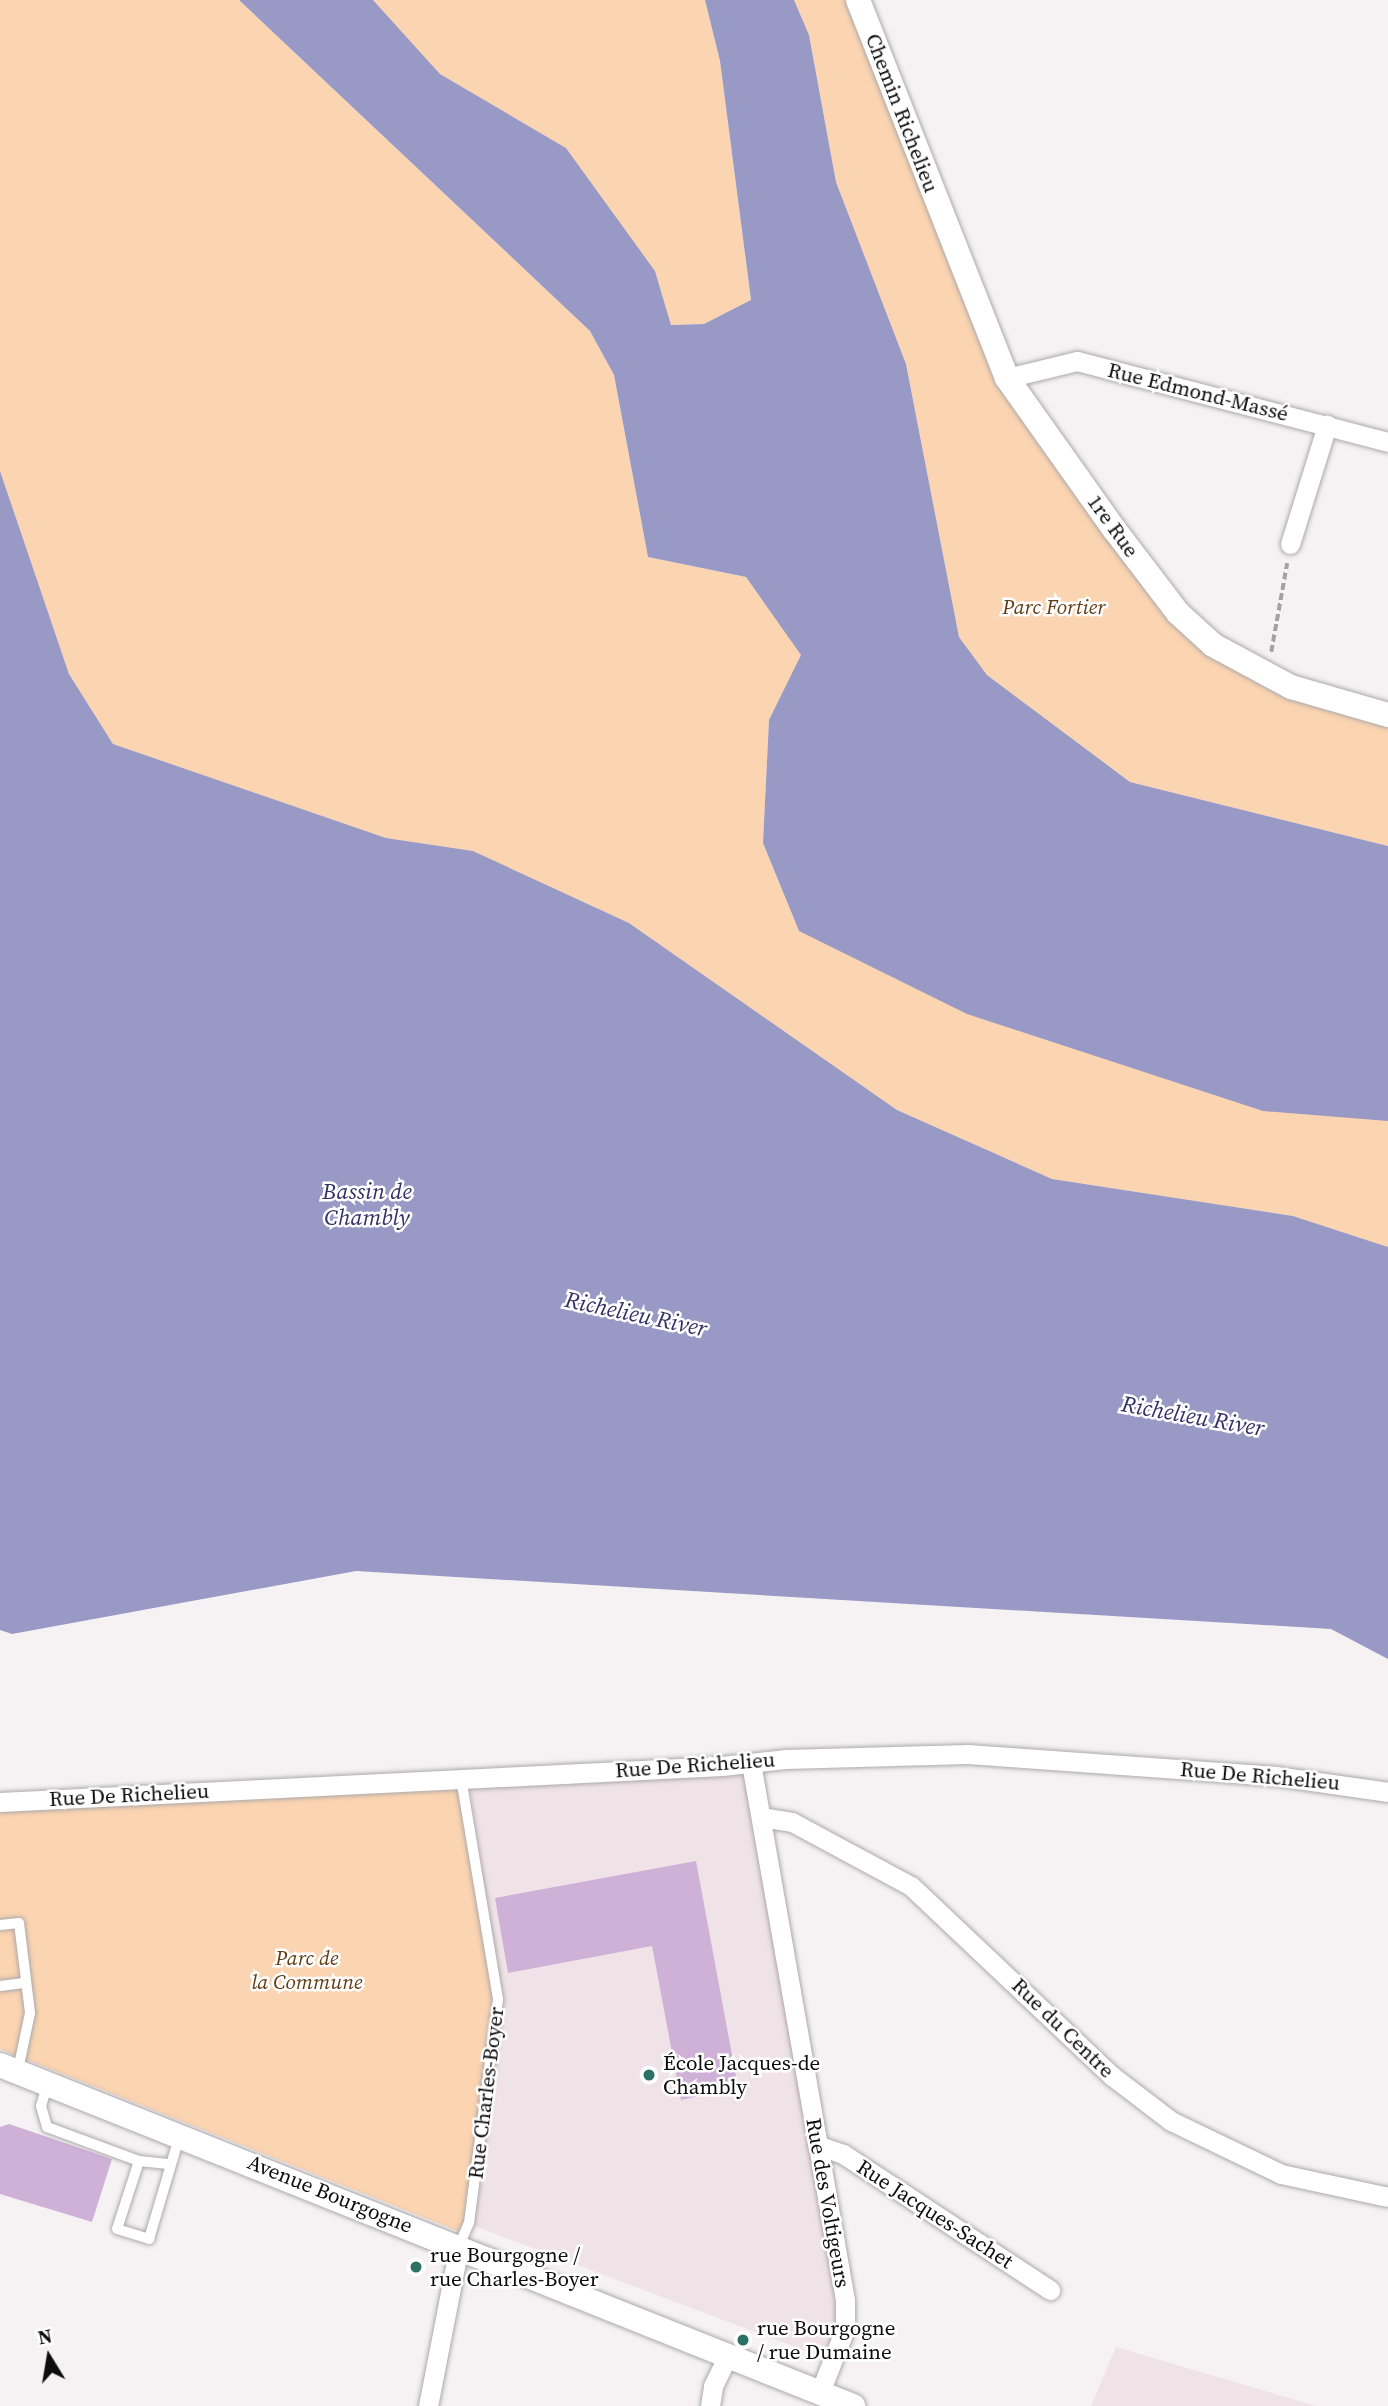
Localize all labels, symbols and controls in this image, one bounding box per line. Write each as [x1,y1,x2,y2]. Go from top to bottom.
street label: Chemin Richelieu [860,30,944,196]
street label: Rue Edmond-Massé [1105,357,1291,427]
street label: 1re Rue [1082,490,1144,562]
park label: Parc Fortier [1002,594,1106,620]
water label: Bassin de Chambly [322,1177,412,1231]
water label: Richelieu River [562,1285,710,1343]
water label: Richelieu River [1119,1390,1267,1442]
street label: Rue De Richelieu [614,1747,776,1783]
street label: Rue De Richelieu [1179,1756,1341,1796]
street label: Rue De Richelieu [48,1778,210,1812]
park label: Parc de la Commune [251,1945,363,1995]
street label: Rue du Centre [1007,1973,1119,2083]
street label: Rue Charles-Boyer [463,2005,509,2181]
place label: École Jacques-de Chambly [663,2050,820,2100]
marker: École Jacques-de Chambly [641,2067,657,2083]
street label: Rue des Voltigeurs [801,2116,855,2290]
street label: Avenue Bourgogne [244,2149,416,2239]
street label: Rue Jacques-Sachet [852,2154,1018,2274]
place label: rue Bourgogne / rue Charles-Boyer [430,2242,599,2292]
marker: rue Bourgogne / rue Charles-Boyer [408,2259,424,2275]
place label: rue Bourgogne / rue Dumaine [757,2315,895,2365]
north arrow [14,2322,84,2392]
text: N [36,2322,54,2350]
marker: rue Bourgogne / rue Dumaine [735,2332,751,2348]

